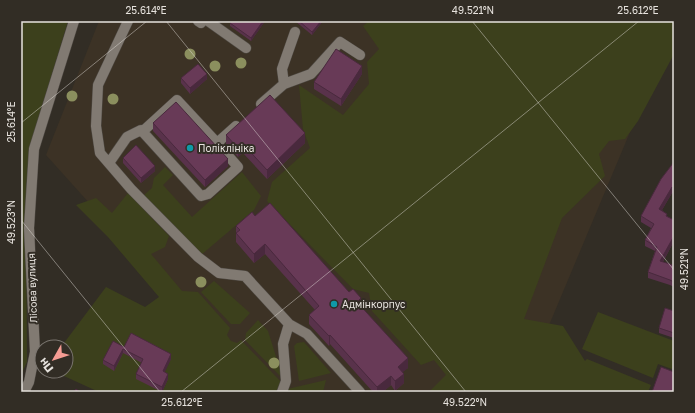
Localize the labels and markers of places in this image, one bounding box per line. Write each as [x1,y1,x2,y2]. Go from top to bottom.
place label: Поліклініка [198,142,255,154]
marker: Поліклініка [185,143,195,153]
place label: Адмінкорпус [342,298,406,310]
marker: Адмінкорпус [329,299,339,309]

